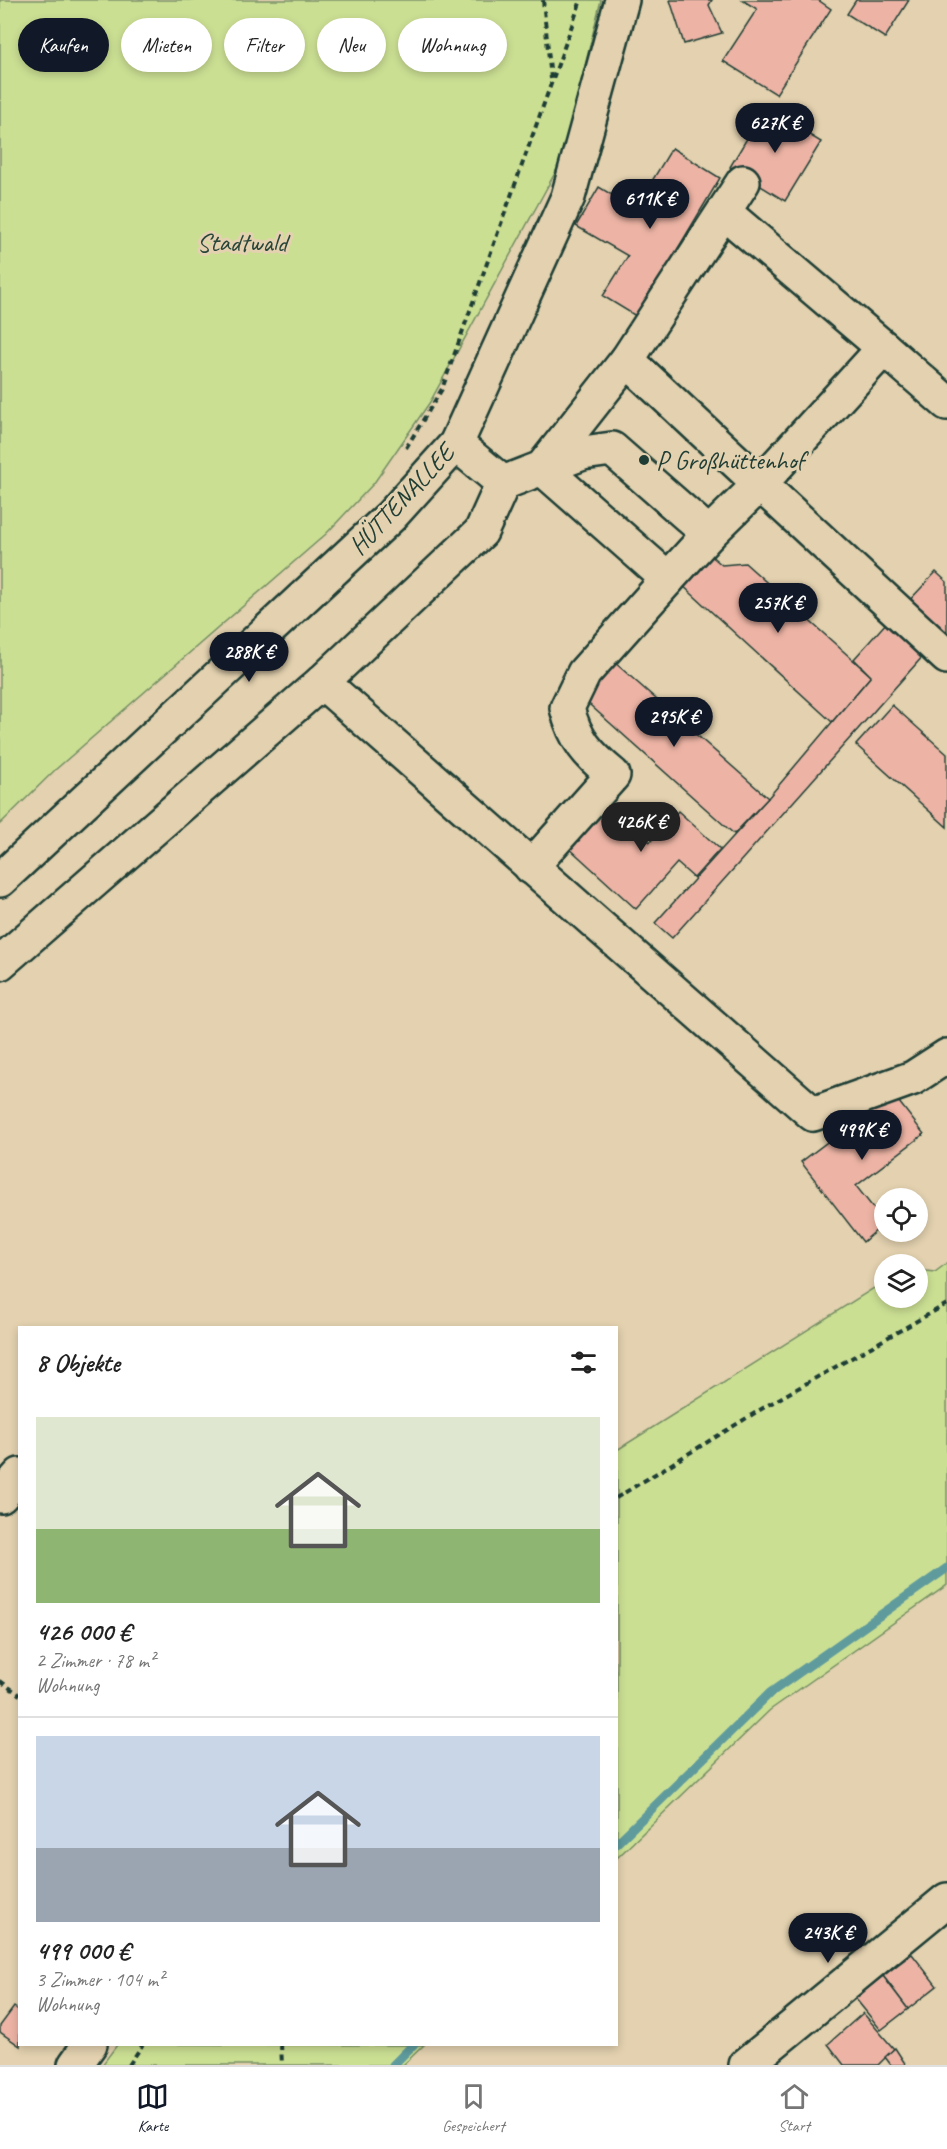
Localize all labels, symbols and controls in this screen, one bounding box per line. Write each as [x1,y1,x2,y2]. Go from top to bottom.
chip: Kaufen [18,18,109,72]
chip: Mieten [121,18,212,72]
chip: Filter [224,18,305,72]
chip: Neu [317,18,386,72]
chip: Wohnung [398,18,507,72]
pin: 627K € [726,103,824,154]
text: 627K € [749,110,801,135]
pin: 611K € [601,179,699,230]
text: 611K € [624,186,676,211]
park label: Stadtwald [197,226,291,259]
street label: HÜTTENALLEE [342,434,463,562]
place label: P Großhüttenhof [656,444,809,477]
marker: P Großhüttenhof [637,453,651,467]
pin: 257K € [729,583,827,634]
text: 257K € [753,590,803,615]
pin: 288K € [200,632,298,683]
text: 288K € [224,639,275,664]
pin: 295K € [625,697,723,748]
text: 295K € [649,704,699,729]
pin: 426K € [592,802,690,853]
text: 426K € [615,809,667,834]
pin: 499K € [813,1110,911,1161]
text: 499K € [837,1117,887,1142]
map controls [874,1188,928,1308]
button: locate [874,1188,928,1242]
button: layers [874,1254,928,1308]
text: 8 Objekte [36,1346,120,1379]
icon: filters [567,1346,600,1379]
icon: home [264,1456,372,1564]
text: 426 000 € [36,1615,131,1648]
text: 2 Zimmer · 78 m² [36,1648,155,1673]
text: Wohnung [36,1673,99,1698]
icon: home [264,1775,372,1883]
pin: 243K € [779,1913,877,1964]
text: 243K € [803,1920,854,1945]
text: 499 000 € [36,1934,130,1967]
text: 3 Zimmer · 104 m² [36,1967,164,1992]
text: Wohnung [36,1992,99,2017]
tab: Karte [136,2080,169,2136]
tab: Gespeichert [442,2080,505,2136]
tab: Start [778,2080,811,2136]

